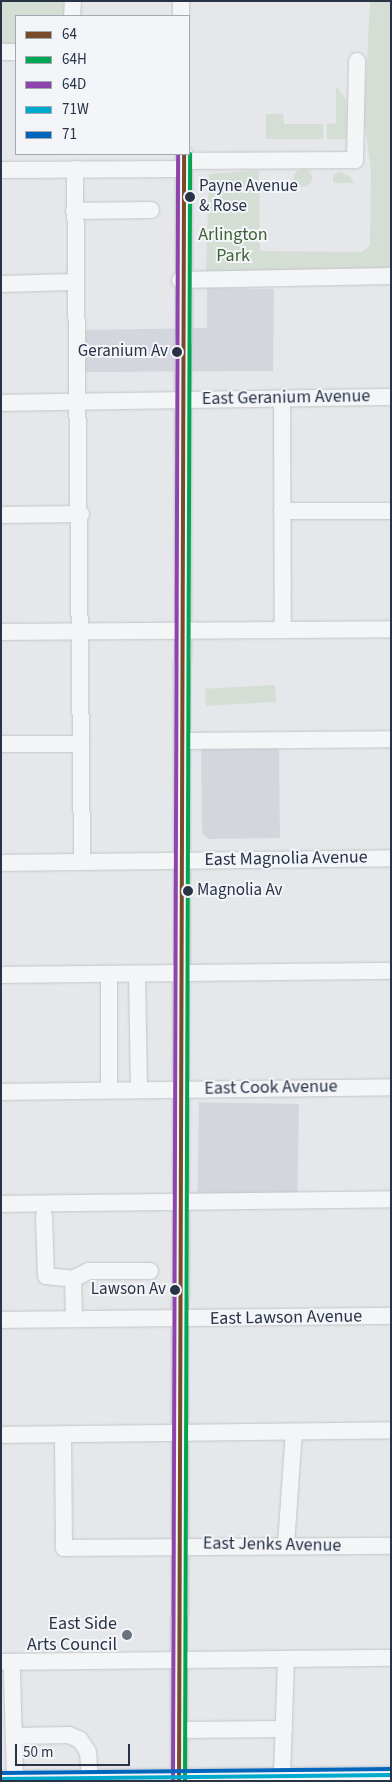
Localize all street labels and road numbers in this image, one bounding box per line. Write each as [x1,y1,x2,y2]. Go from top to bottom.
street label: East Geranium Avenue [202,386,370,410]
street label: East Magnolia Avenue [204,847,368,871]
street label: East Cook Avenue [204,1076,338,1100]
street label: East Lawson Avenue [210,1306,362,1330]
street label: East Jenks Avenue [203,1533,341,1557]

